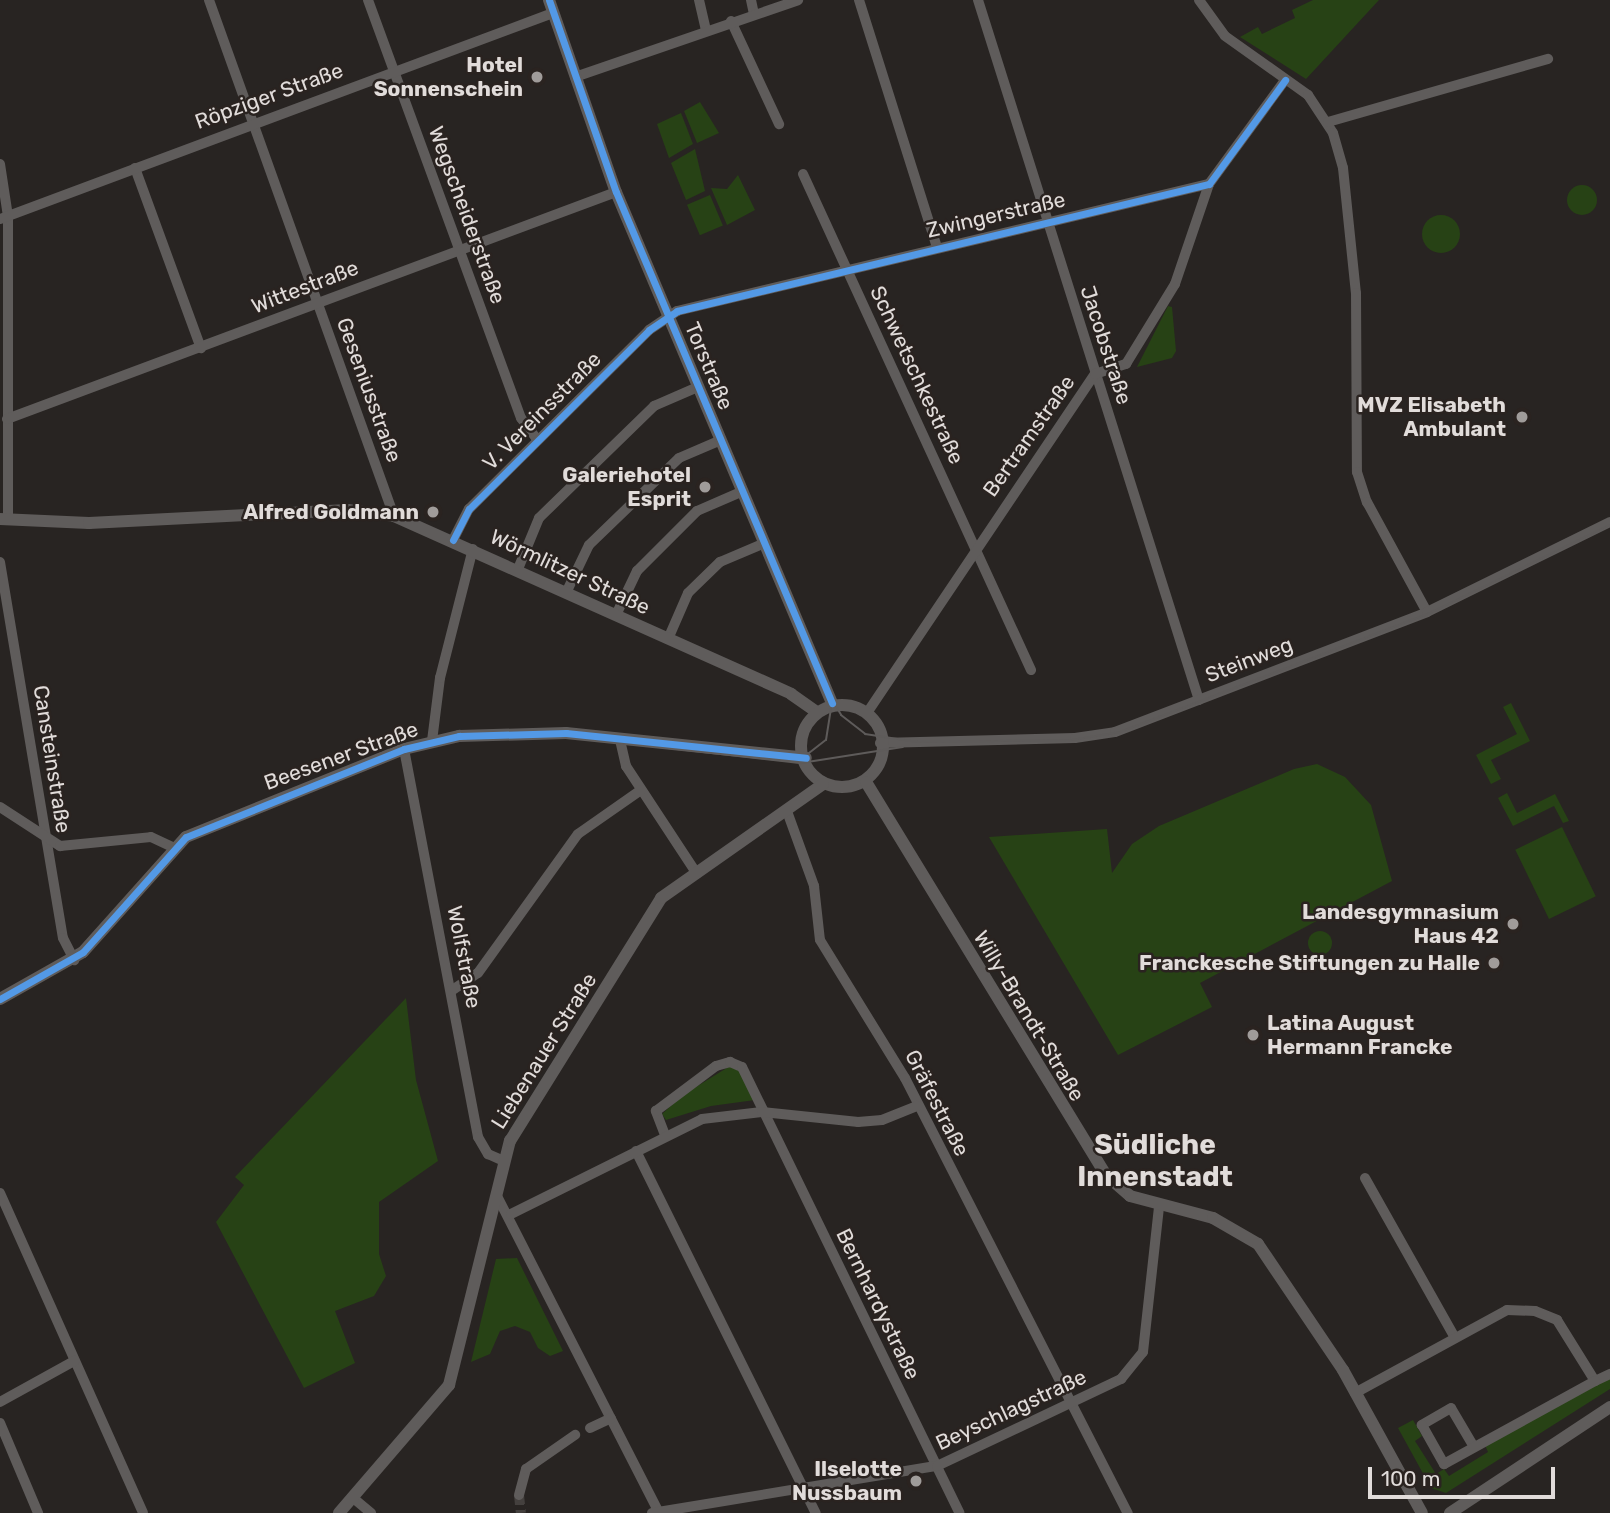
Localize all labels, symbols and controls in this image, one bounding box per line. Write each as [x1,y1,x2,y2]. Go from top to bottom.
place label: Hotel Sonnenschein [374,52,523,102]
street label: Röpziger Straße [191,57,347,135]
marker: Hotel Sonnenschein [529,69,545,85]
street label: Wegscheiderstraße [423,123,511,307]
street label: Zwingerstraße [924,187,1068,243]
street label: Wittestraße [248,255,362,319]
street label: Schwetschkestraße [865,282,969,468]
street label: Jacobstraße [1075,282,1137,408]
street label: Geseniusstraße [331,314,407,466]
street label: Torstraße [679,318,739,414]
street label: V. Vereinsstraße [477,346,607,476]
street label: Bertramstraße [978,370,1080,502]
place label: MVZ Elisabeth Ambulant [1357,392,1506,442]
marker: MVZ Elisabeth Ambulant [1512,407,1532,427]
place label: Galeriehotel Esprit [562,462,691,512]
marker: Galeriehotel Esprit [697,479,713,495]
place label: Alfred Goldmann [243,499,419,525]
marker: Alfred Goldmann [425,504,441,520]
street label: Wörmlitzer Straße [486,524,654,620]
street label: Steinweg [1202,632,1296,688]
street label: Cansteinstraße [28,683,76,835]
street label: Beesener Straße [260,716,422,796]
place label: Landesgymnasium Haus 42 [1302,899,1499,949]
street label: Wolfstraße [442,904,486,1010]
marker: Landesgymnasium Haus 42 [1505,916,1521,932]
street label: Willy-Brandt-Straße [968,926,1090,1106]
place label: Franckesche Stiftungen zu Halle [1139,950,1480,976]
marker: Franckesche Stiftungen zu Halle [1486,955,1502,971]
street label: Liebenauer Straße [486,968,602,1134]
place label: Latina August Hermann Francke [1267,1010,1452,1060]
marker: Latina August Hermann Francke [1245,1027,1261,1043]
street label: Gräfestraße [900,1046,974,1160]
district label: Südliche Innenstadt [1077,1128,1233,1194]
street label: Bernhardystraße [831,1224,925,1384]
street label: Beyschlagstraße [932,1364,1090,1456]
scale bar [1372,1454,1559,1498]
place label: Ilselotte Nussbaum [792,1456,902,1506]
text: 100 m [1381,1466,1440,1491]
marker: Ilselotte Nussbaum [908,1473,924,1489]

